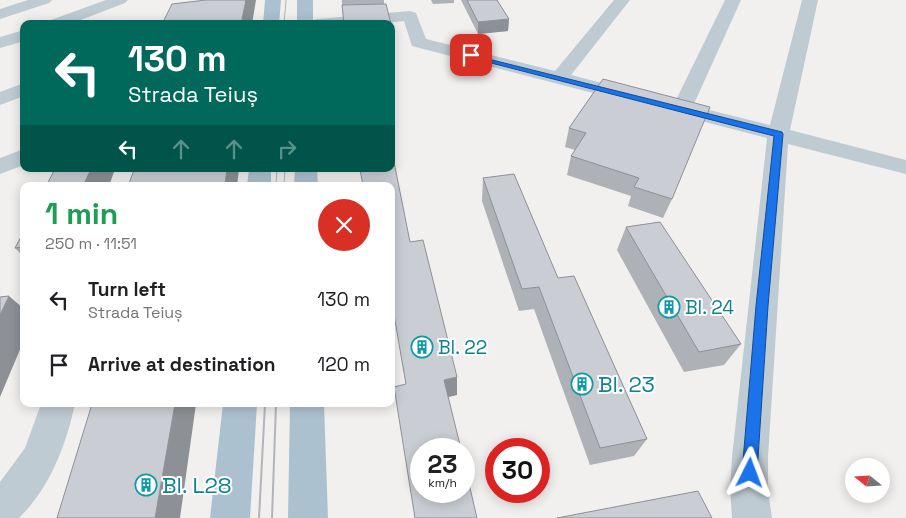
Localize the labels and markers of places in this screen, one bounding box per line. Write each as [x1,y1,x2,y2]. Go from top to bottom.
pin [450,34,492,76]
building icon: Bl. 24 [657,295,681,319]
place label: Bl. 24 [685,295,734,320]
building icon: Bl. 22 [410,335,434,359]
place label: Bl. 22 [438,335,487,360]
place label: Bl. 23 [598,370,655,398]
building icon: Bl. 23 [570,372,594,396]
place label: Bl. L28 [162,471,231,499]
building icon: Bl. L28 [134,473,158,497]

